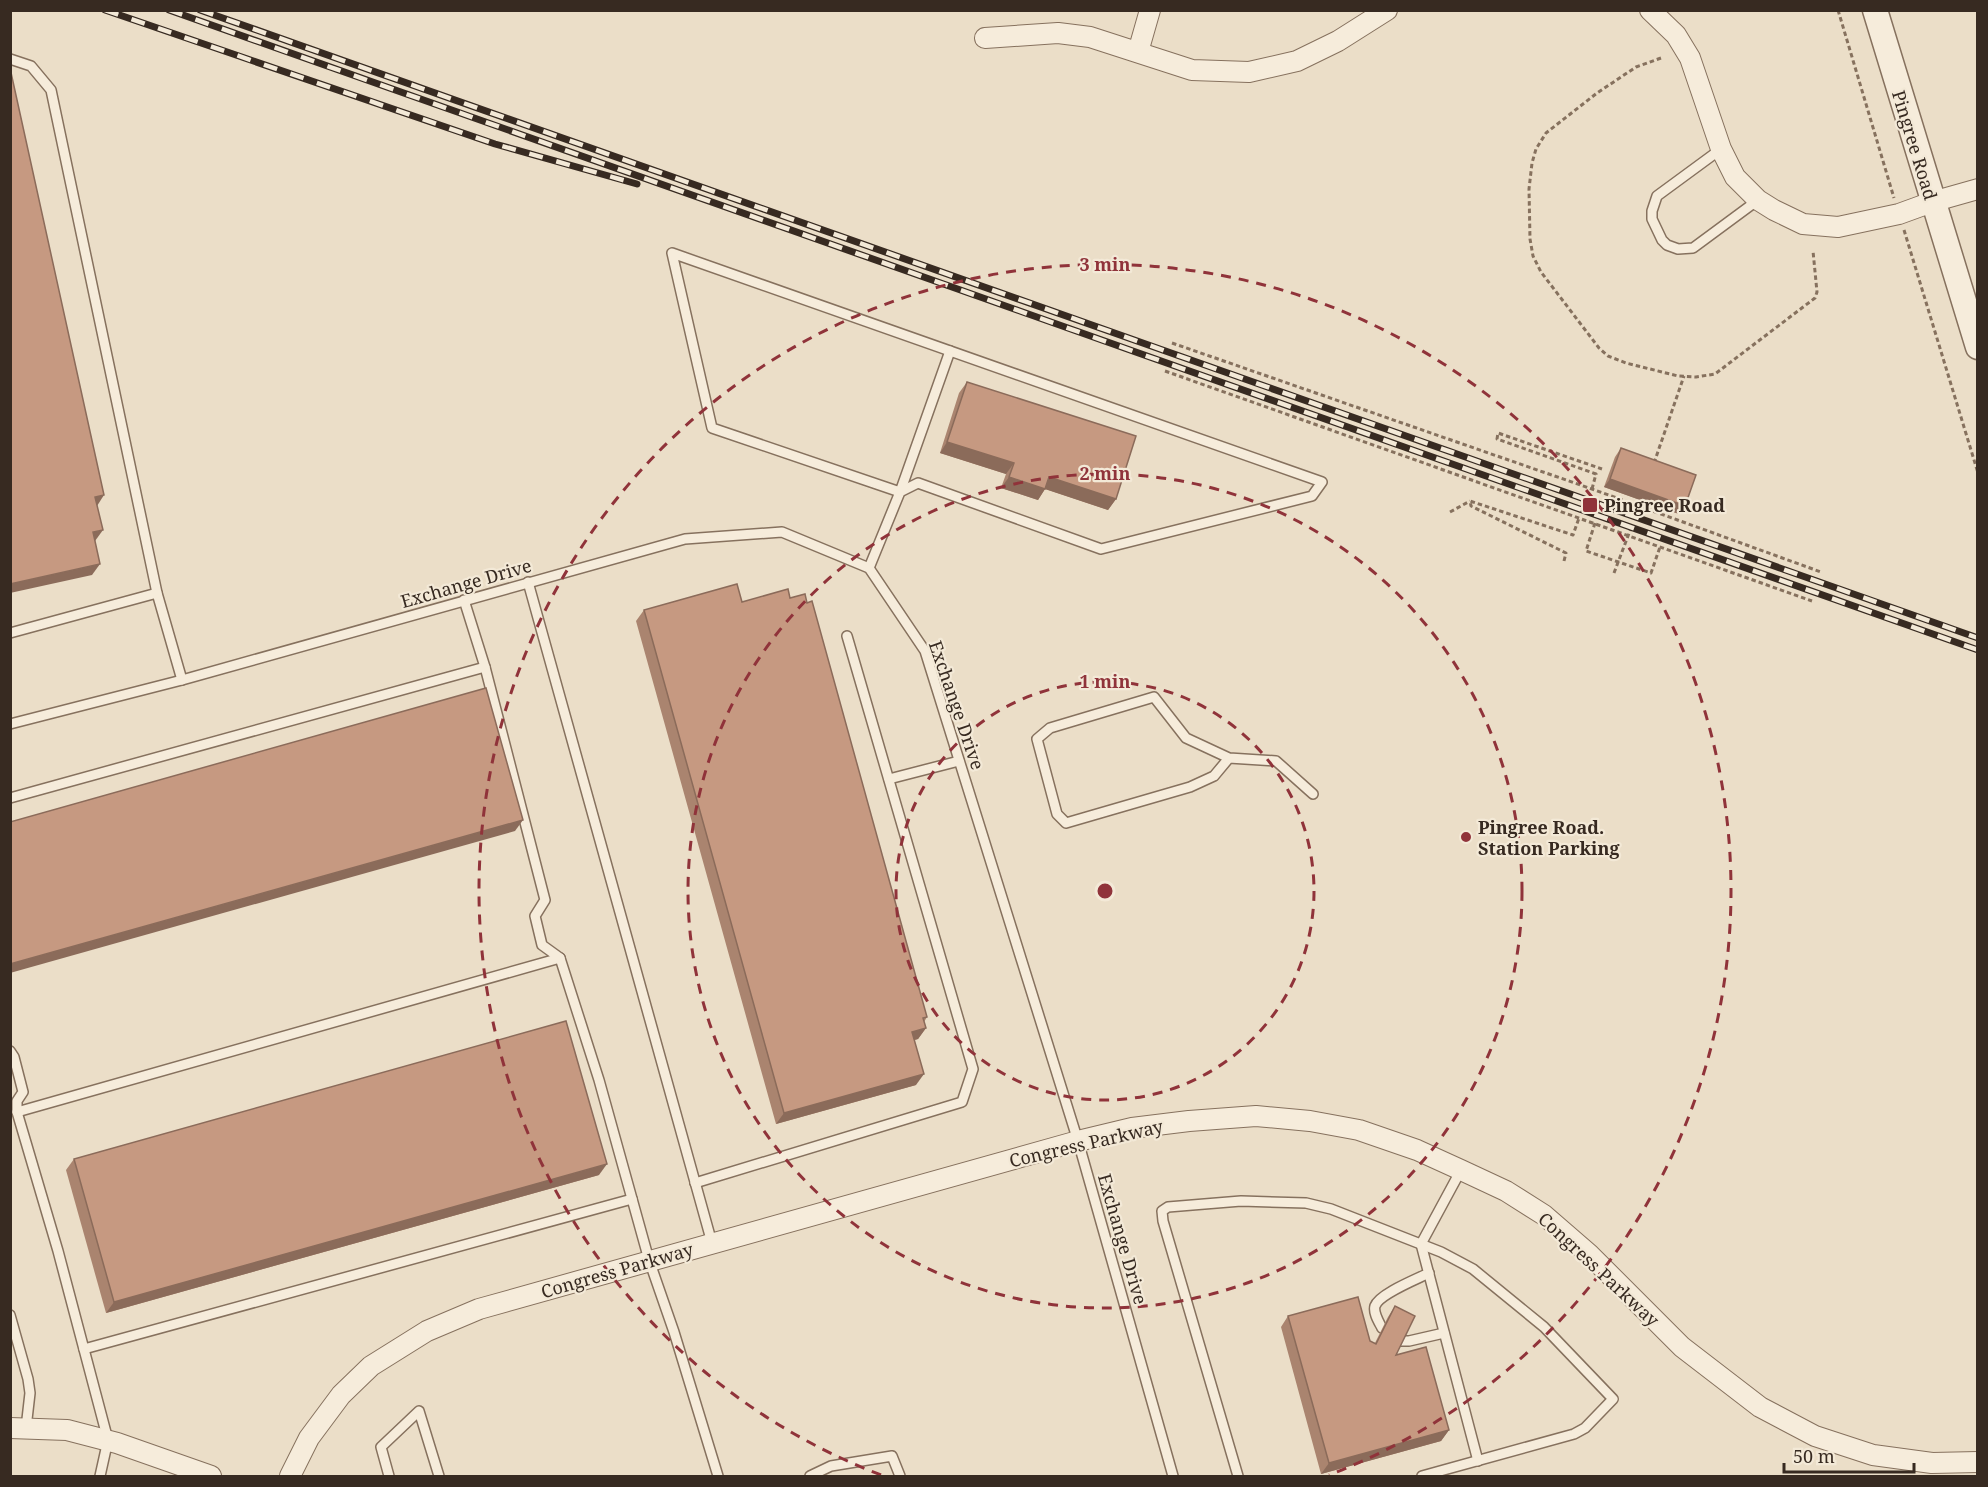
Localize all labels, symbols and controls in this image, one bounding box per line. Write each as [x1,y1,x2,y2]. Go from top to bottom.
street label: Pingree Road [1887,87,1943,203]
text: 3 min [1080,252,1130,276]
text: 2 min [1080,461,1130,485]
place label: Pingree Road [1604,493,1725,517]
marker: Pingree Road [1581,496,1599,514]
street label: Exchange Drive [398,553,534,613]
street label: Exchange Drive [924,637,990,773]
text: 1 min [1080,669,1130,693]
place label: Pingree Road. Station Parking [1478,815,1620,860]
marker: Pingree Road. Station Parking [1459,830,1473,844]
centre of rings [1095,881,1115,901]
street label: Congress Parkway [1007,1113,1166,1172]
street label: Exchange Drive [1093,1171,1153,1307]
street label: Congress Parkway [1533,1207,1665,1332]
street label: Congress Parkway [538,1237,697,1303]
scale bar [1784,1436,1914,1474]
text: 50 m [1793,1444,1835,1468]

